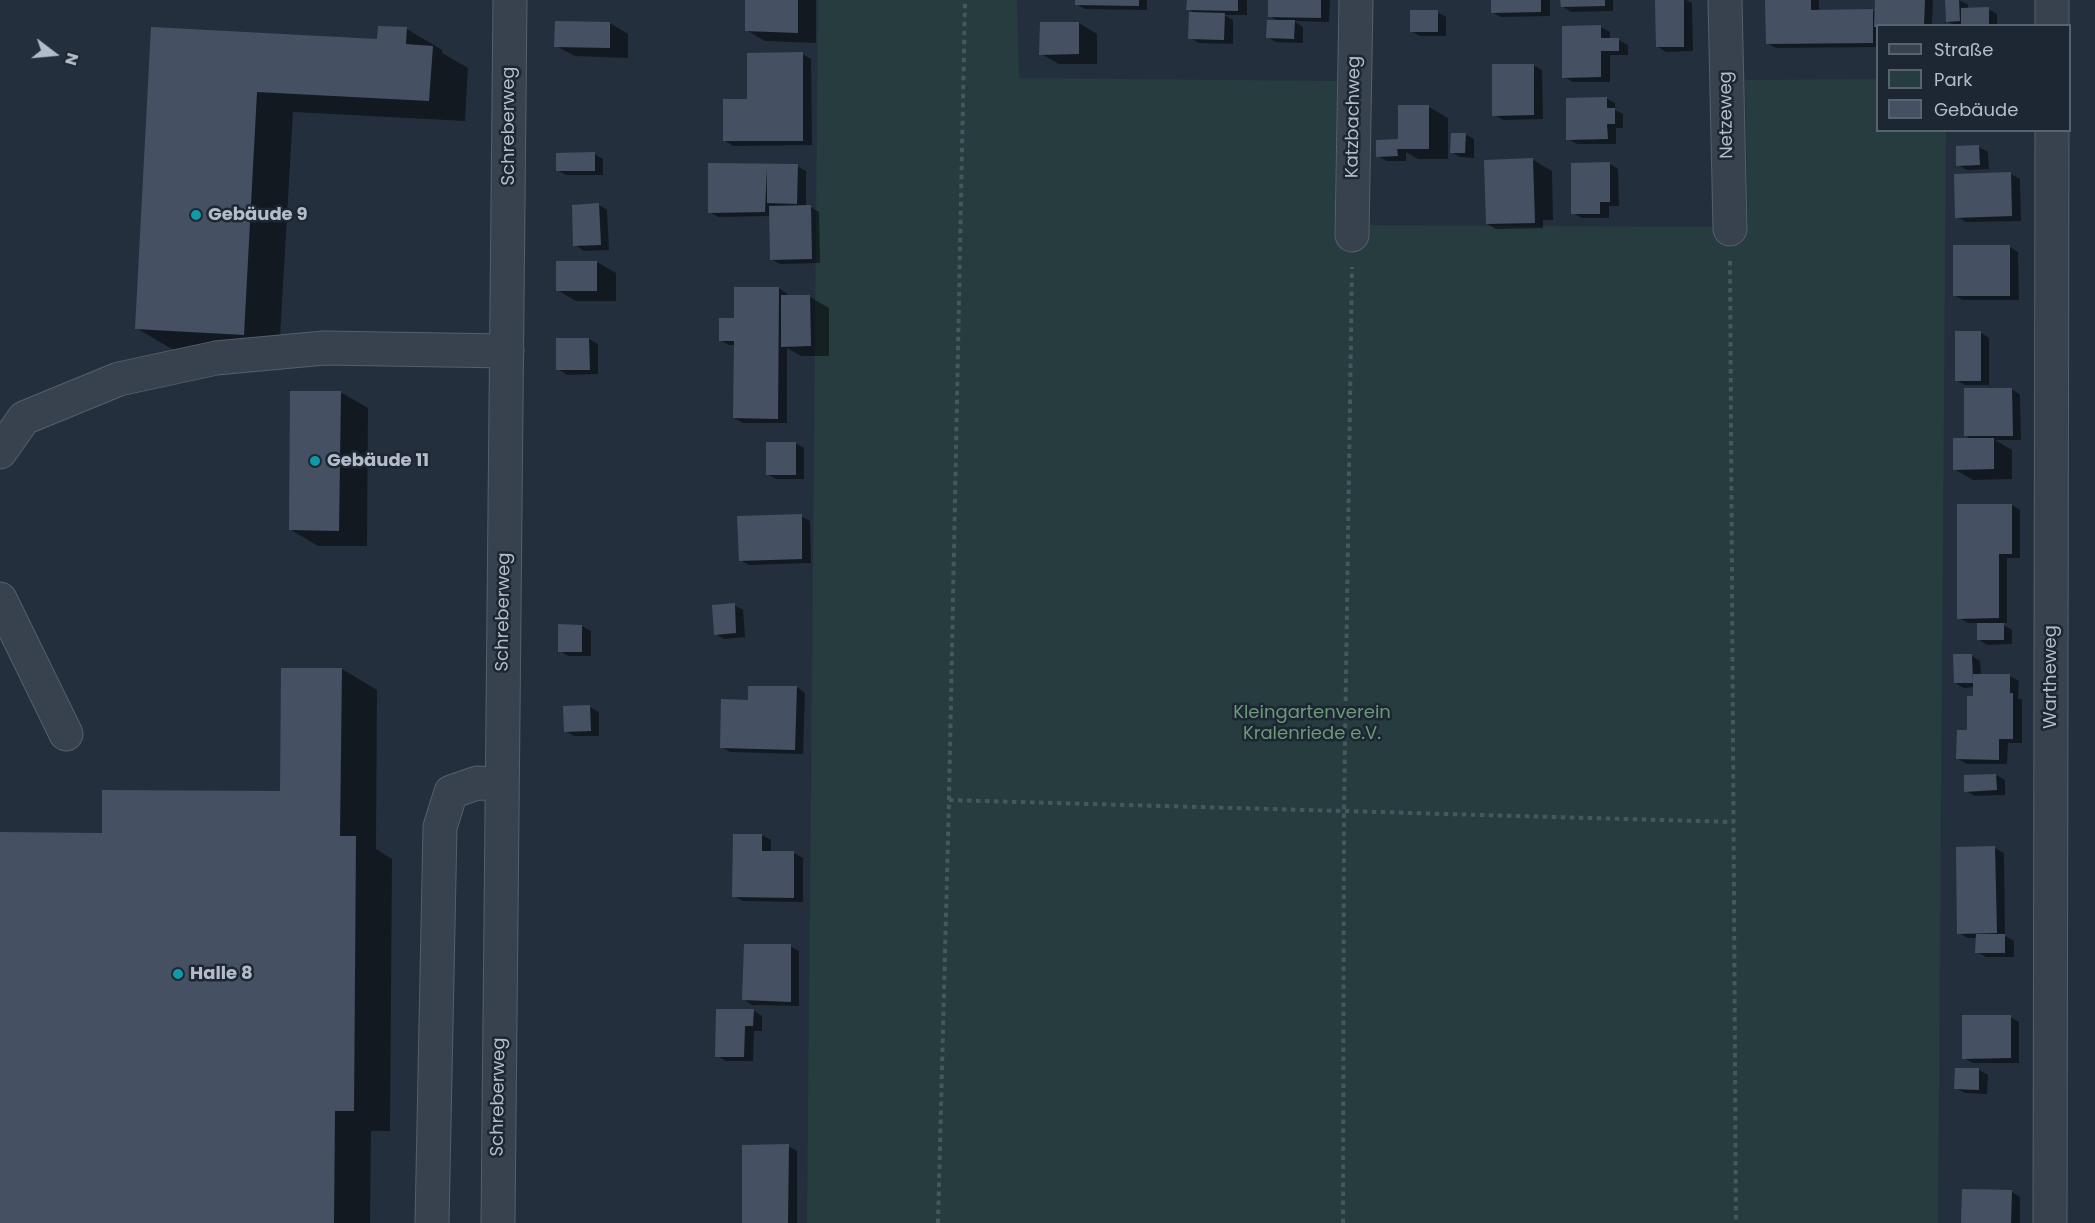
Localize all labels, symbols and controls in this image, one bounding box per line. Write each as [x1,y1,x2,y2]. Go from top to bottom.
north arrow [24,24,84,84]
legend [1876,24,2071,132]
text: Straße [1934,37,1993,62]
text: N [59,50,85,68]
street label: Katzbachweg [1342,56,1366,178]
street label: Schreberweg [498,66,520,186]
text: Park [1934,67,1973,92]
street label: Netzeweg [1715,71,1739,159]
text: Gebäude [1934,97,2018,122]
place label: Gebäude 9 [208,204,308,226]
marker: Gebäude 9 [189,208,203,222]
place label: Gebäude 11 [327,450,429,472]
marker: Gebäude 11 [308,454,322,468]
street label: Schreberweg [492,552,516,672]
street label: Wartheweg [2040,625,2062,729]
park label: Kleingartenverein Kralenriede e.V. [1233,702,1391,744]
place label: Halle 8 [190,963,253,985]
marker: Halle 8 [171,967,185,981]
street label: Schreberweg [487,1037,511,1157]

